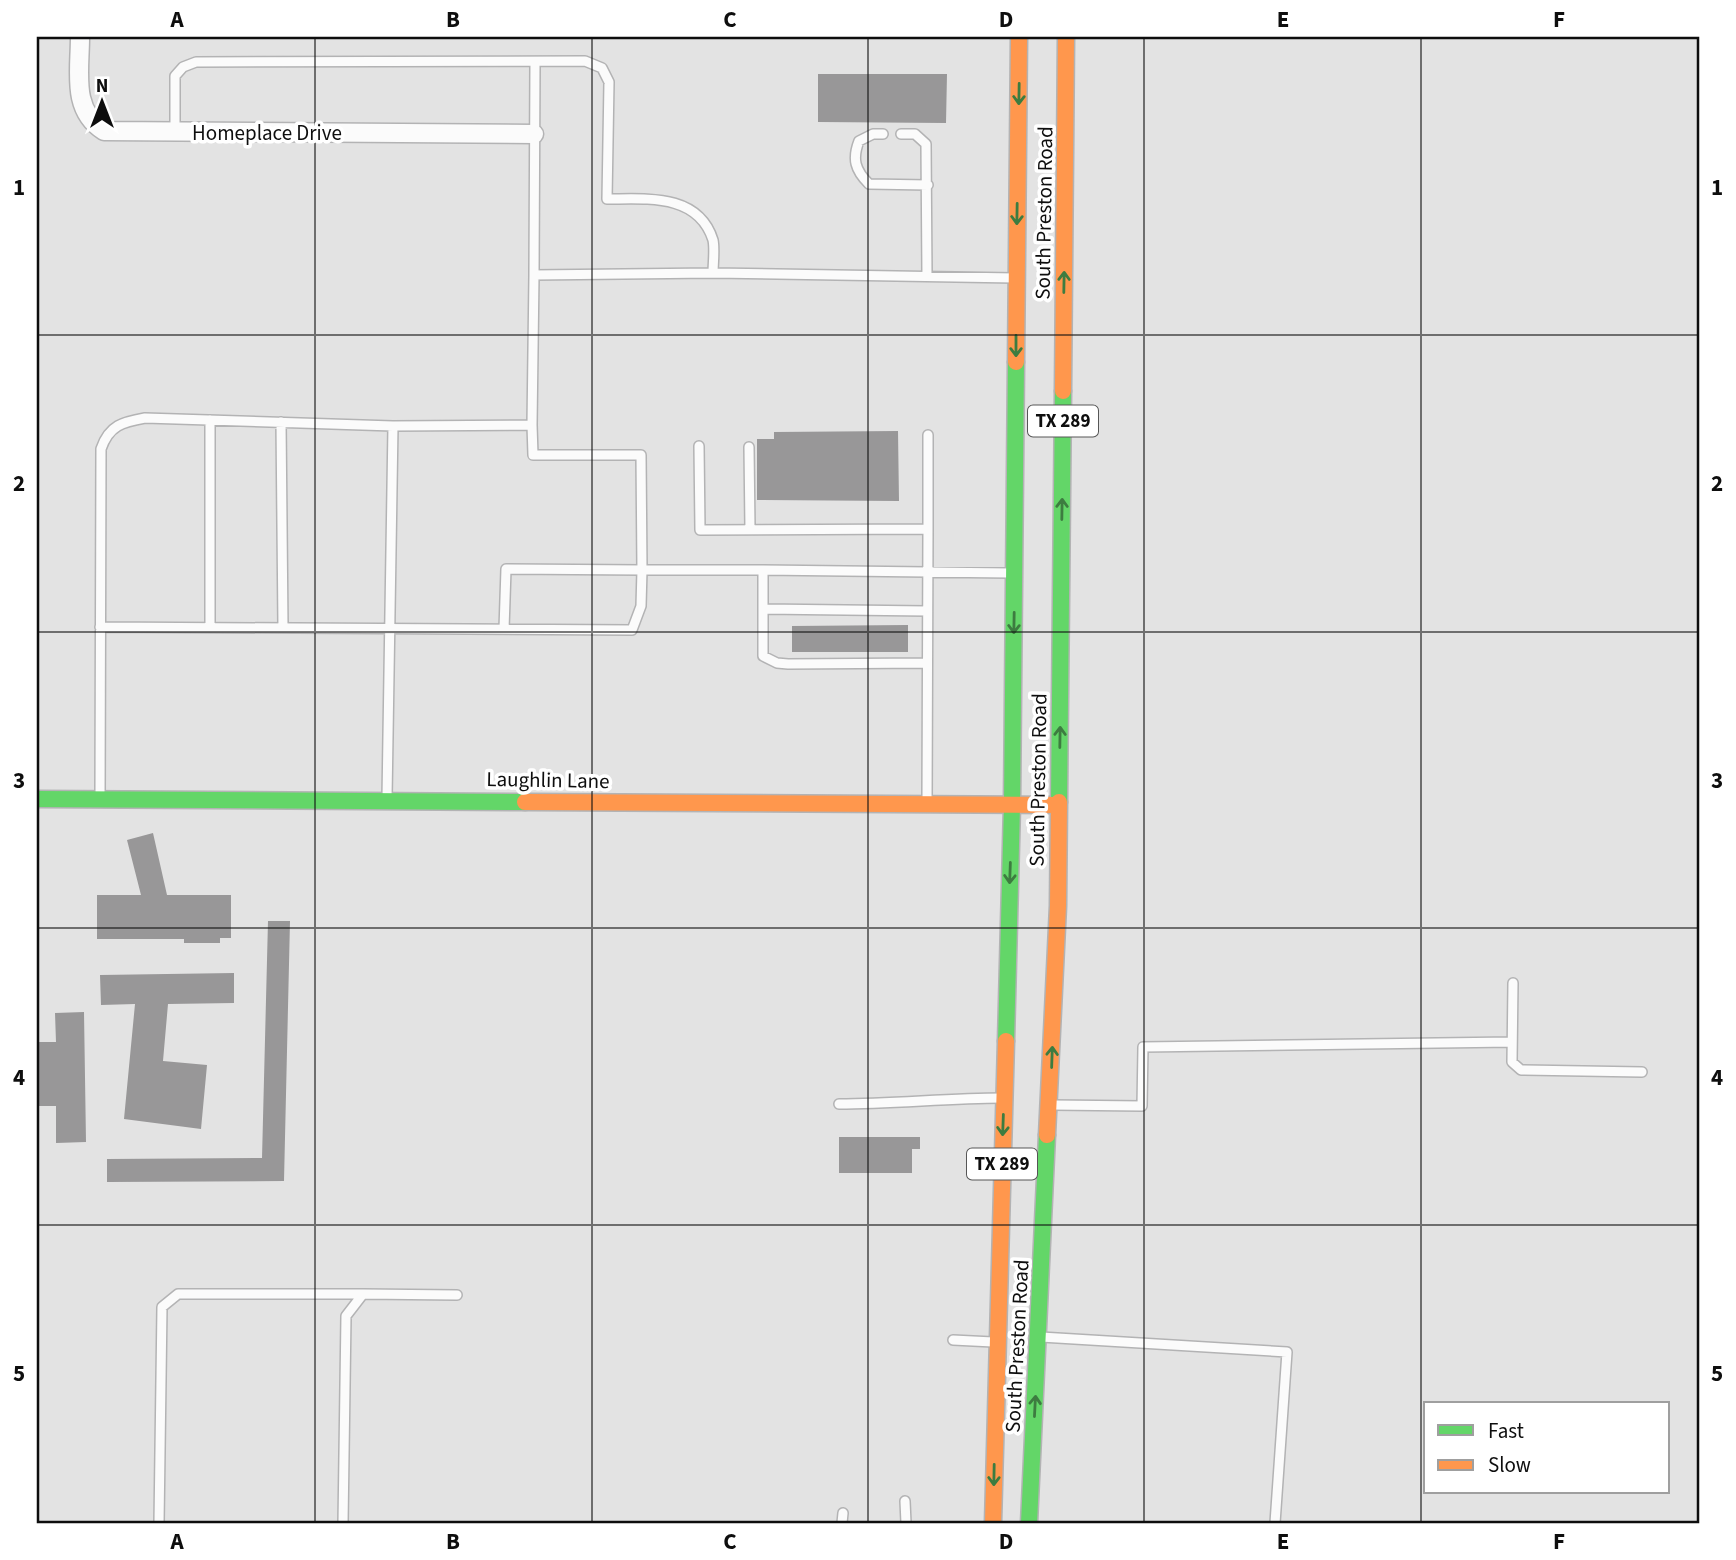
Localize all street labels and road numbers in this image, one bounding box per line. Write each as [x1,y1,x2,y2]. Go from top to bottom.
street label: Homeplace Drive [192,118,342,148]
street label: South Preston Road [1027,126,1061,300]
road number: TX 289 [1028,406,1098,436]
street label: South Preston Road [1021,693,1055,867]
street label: Laughlin Lane [486,764,610,796]
road number: TX 289 [967,1148,1037,1180]
street label: South Preston Road [997,1259,1037,1433]

